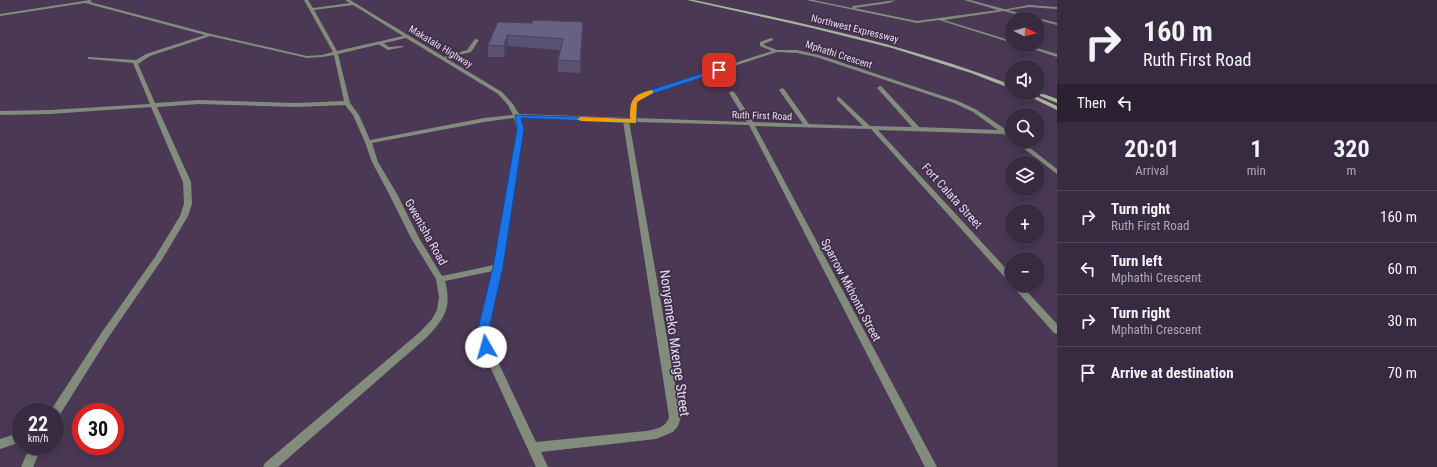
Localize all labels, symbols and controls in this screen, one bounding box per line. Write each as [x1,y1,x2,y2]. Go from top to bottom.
street label: Northwest Expressway [810,12,900,45]
north arrow [1005,12,1045,52]
map controls [1005,12,1045,292]
text: 160 m [1143,15,1213,48]
icon: right [1077,16,1129,68]
street label: Makatala Highway [407,23,475,70]
street label: Mphathi Crescent [804,39,874,70]
text: Ruth First Road [1143,49,1251,70]
pin [702,53,736,87]
icon: arrive [708,59,730,81]
button: sound [1005,60,1045,100]
icon: left [1114,92,1136,114]
text: Then [1077,94,1106,112]
button: search [1005,108,1045,148]
street label: Ruth First Road [732,109,792,122]
text: 20:01 [1124,135,1179,163]
text: 1 [1250,135,1262,163]
text: 320 [1333,135,1370,163]
button: layers [1005,156,1045,196]
street label: Fort Calata Street [919,160,985,232]
text: Arrival [1135,163,1168,178]
text: min [1247,163,1266,178]
text: m [1347,163,1356,178]
street label: Gwentsha Road [402,196,450,268]
text: Turn right [1111,200,1170,218]
button: + [1005,204,1045,244]
icon: right [1077,206,1099,228]
text: 160 m [1380,208,1417,226]
text: Ruth First Road [1111,218,1189,233]
street label: Sparrow Mkhonto Street [818,236,884,344]
button: − [1005,252,1045,292]
text: Turn left [1111,252,1162,270]
icon: left [1077,258,1099,280]
text: 60 m [1387,260,1417,278]
street label: Nonyameko Mxenge Street [657,269,693,417]
text: Mphathi Crescent [1111,270,1201,285]
text: Turn right [1111,304,1170,322]
icon: right [1077,310,1099,332]
text: 30 m [1387,312,1417,330]
text: Mphathi Crescent [1111,322,1201,337]
position arrow [465,326,507,368]
icon: arrive [1077,362,1099,384]
text: Arrive at destination [1111,364,1234,382]
text: 70 m [1387,364,1417,382]
speed limit sign: 30 [72,403,124,455]
text: 22 [28,412,48,436]
text: km/h [28,433,48,444]

